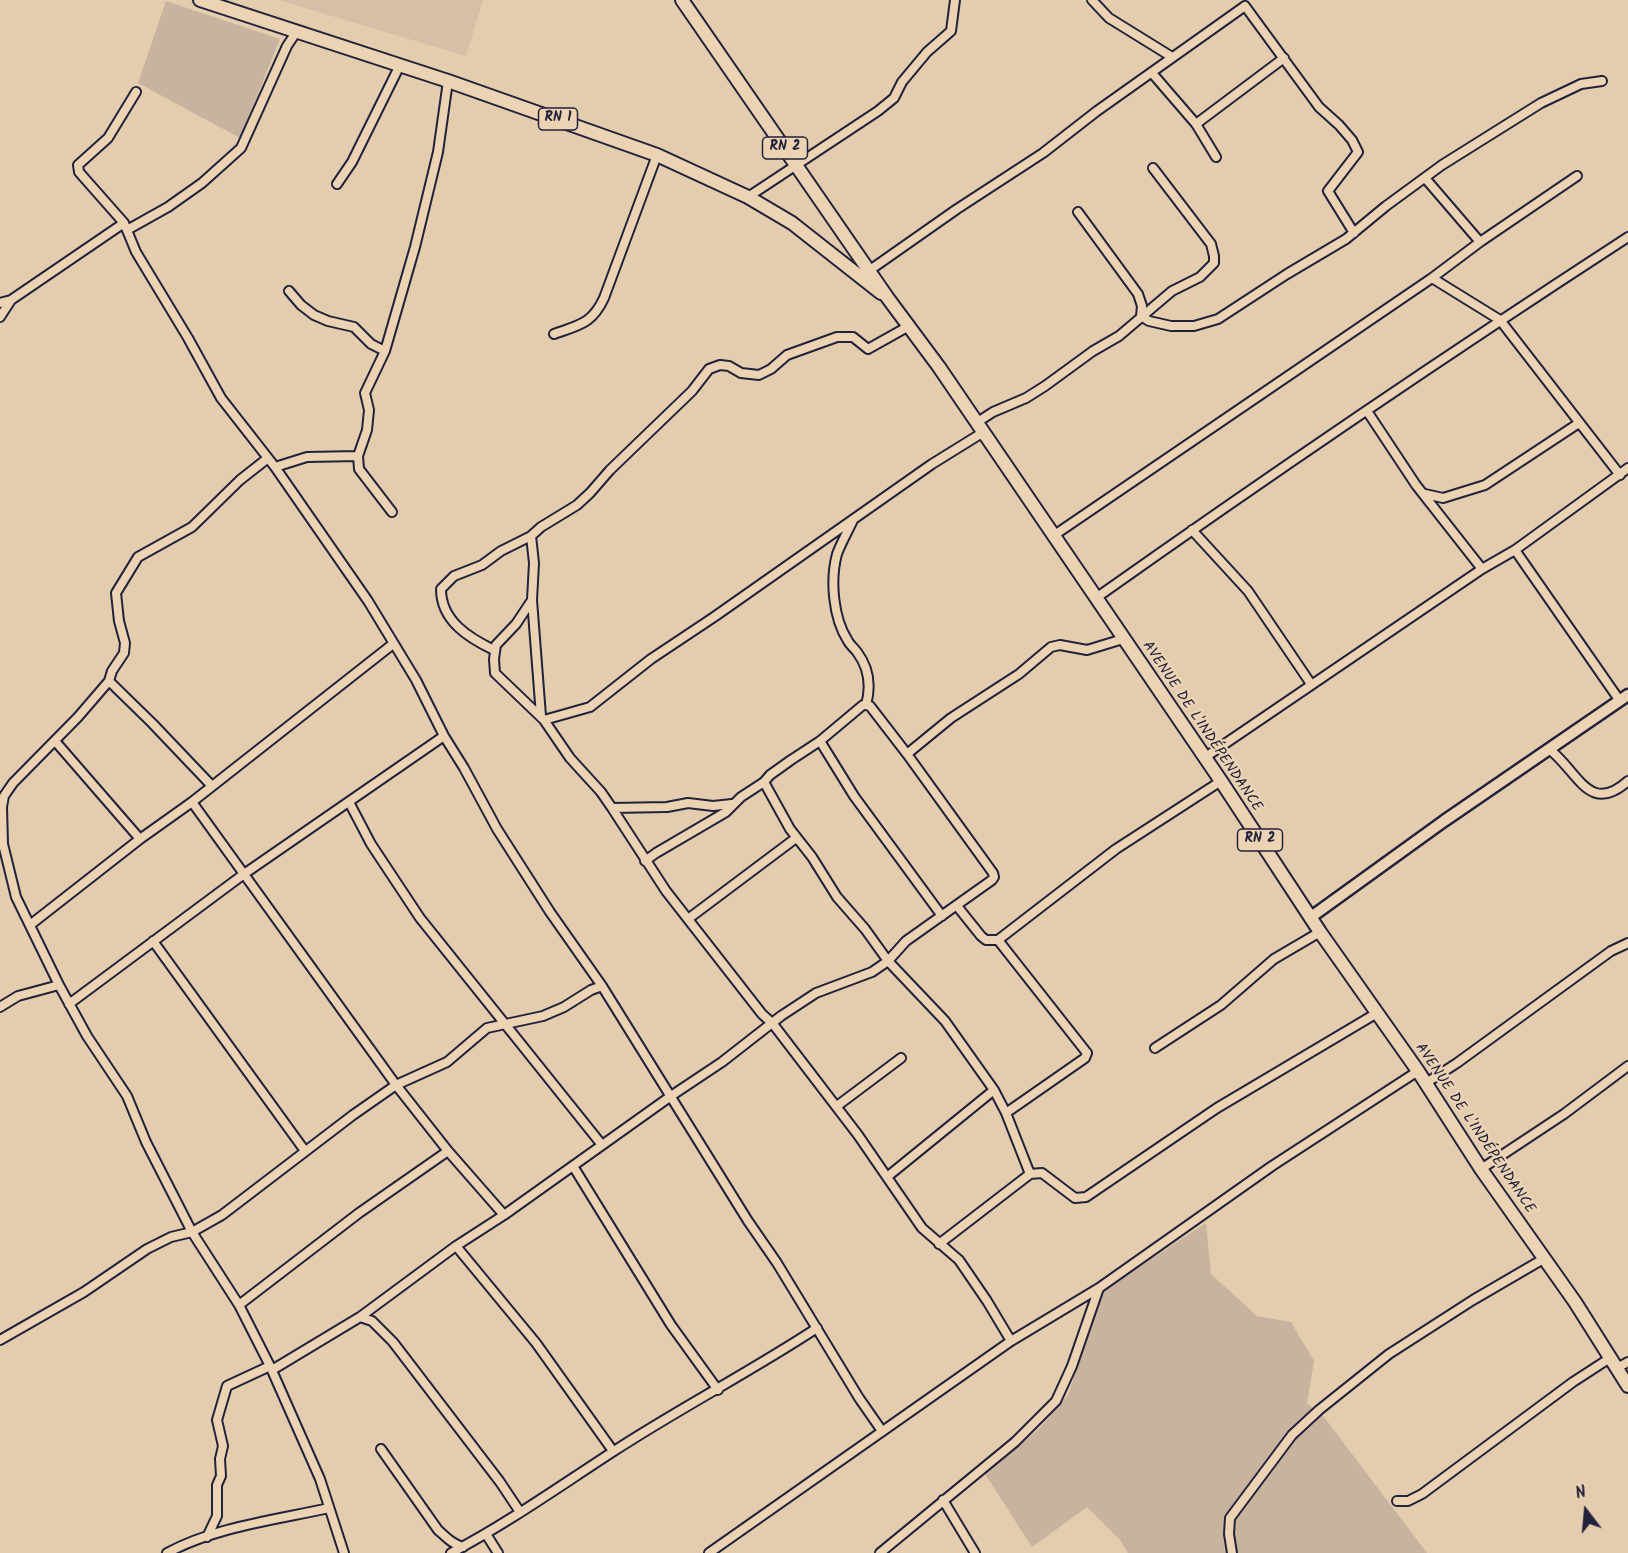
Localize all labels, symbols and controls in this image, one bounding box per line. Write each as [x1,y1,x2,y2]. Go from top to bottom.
road number: RN 1 [538,108,578,130]
road number: RN 2 [762,137,808,159]
street label: AVENUE DE L'INDÉPENDANCE [1137,638,1265,816]
road number: RN 2 [1238,829,1282,851]
street label: AVENUE DE L'INDÉPENDANCE [1410,1040,1538,1218]
text: N [1573,1480,1589,1507]
north arrow [1556,1481,1616,1541]

